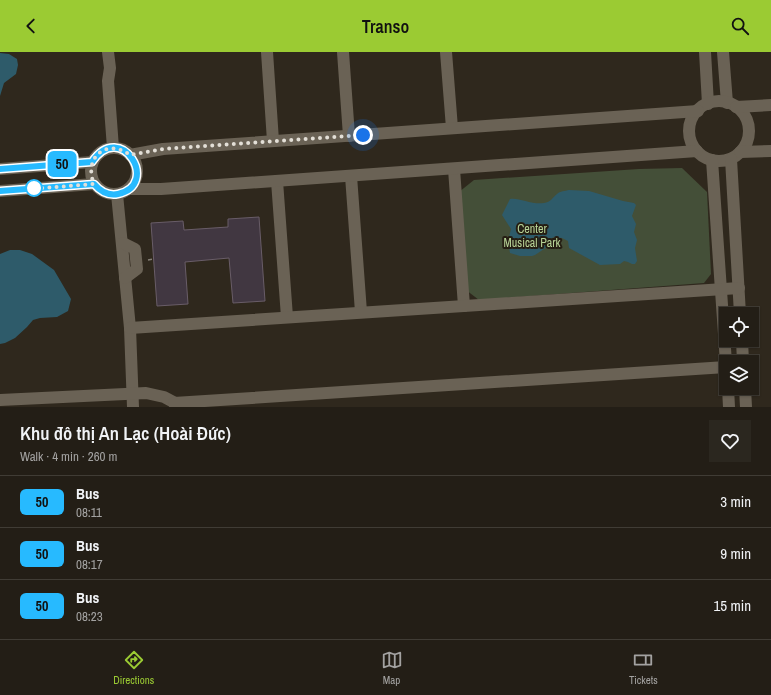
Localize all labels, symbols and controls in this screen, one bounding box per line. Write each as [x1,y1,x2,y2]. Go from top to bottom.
text: Transo [362,14,409,39]
icon: back [20,15,42,37]
icon: search [729,15,751,37]
your location [353,125,373,145]
line badge: 50 [44,151,80,177]
text: 50 [56,155,68,173]
unlabelled marker [25,179,43,197]
park label: Center Musical Park [504,221,561,251]
map controls [719,307,759,395]
button: locate [719,307,759,347]
button: layers [719,355,759,395]
text: Khu đô thị An Lạc (Hoài Đức) [20,420,231,446]
button: heart [709,420,751,462]
text: Walk · 4 min · 260 m [20,448,117,465]
text: Bus [76,483,99,504]
text: 3 min [720,491,751,512]
text: 50 [36,493,48,511]
text: 08:11 [76,504,102,521]
text: Bus [76,535,99,556]
text: 9 min [720,543,751,564]
text: 50 [36,545,48,563]
text: 08:17 [76,556,103,573]
text: Bus [76,587,99,608]
text: 15 min [713,595,751,616]
text: 50 [36,597,48,615]
text: 08:23 [76,608,103,625]
tab: Directions [113,649,154,687]
tab: Map [381,649,403,687]
tab: Tickets [629,649,658,687]

